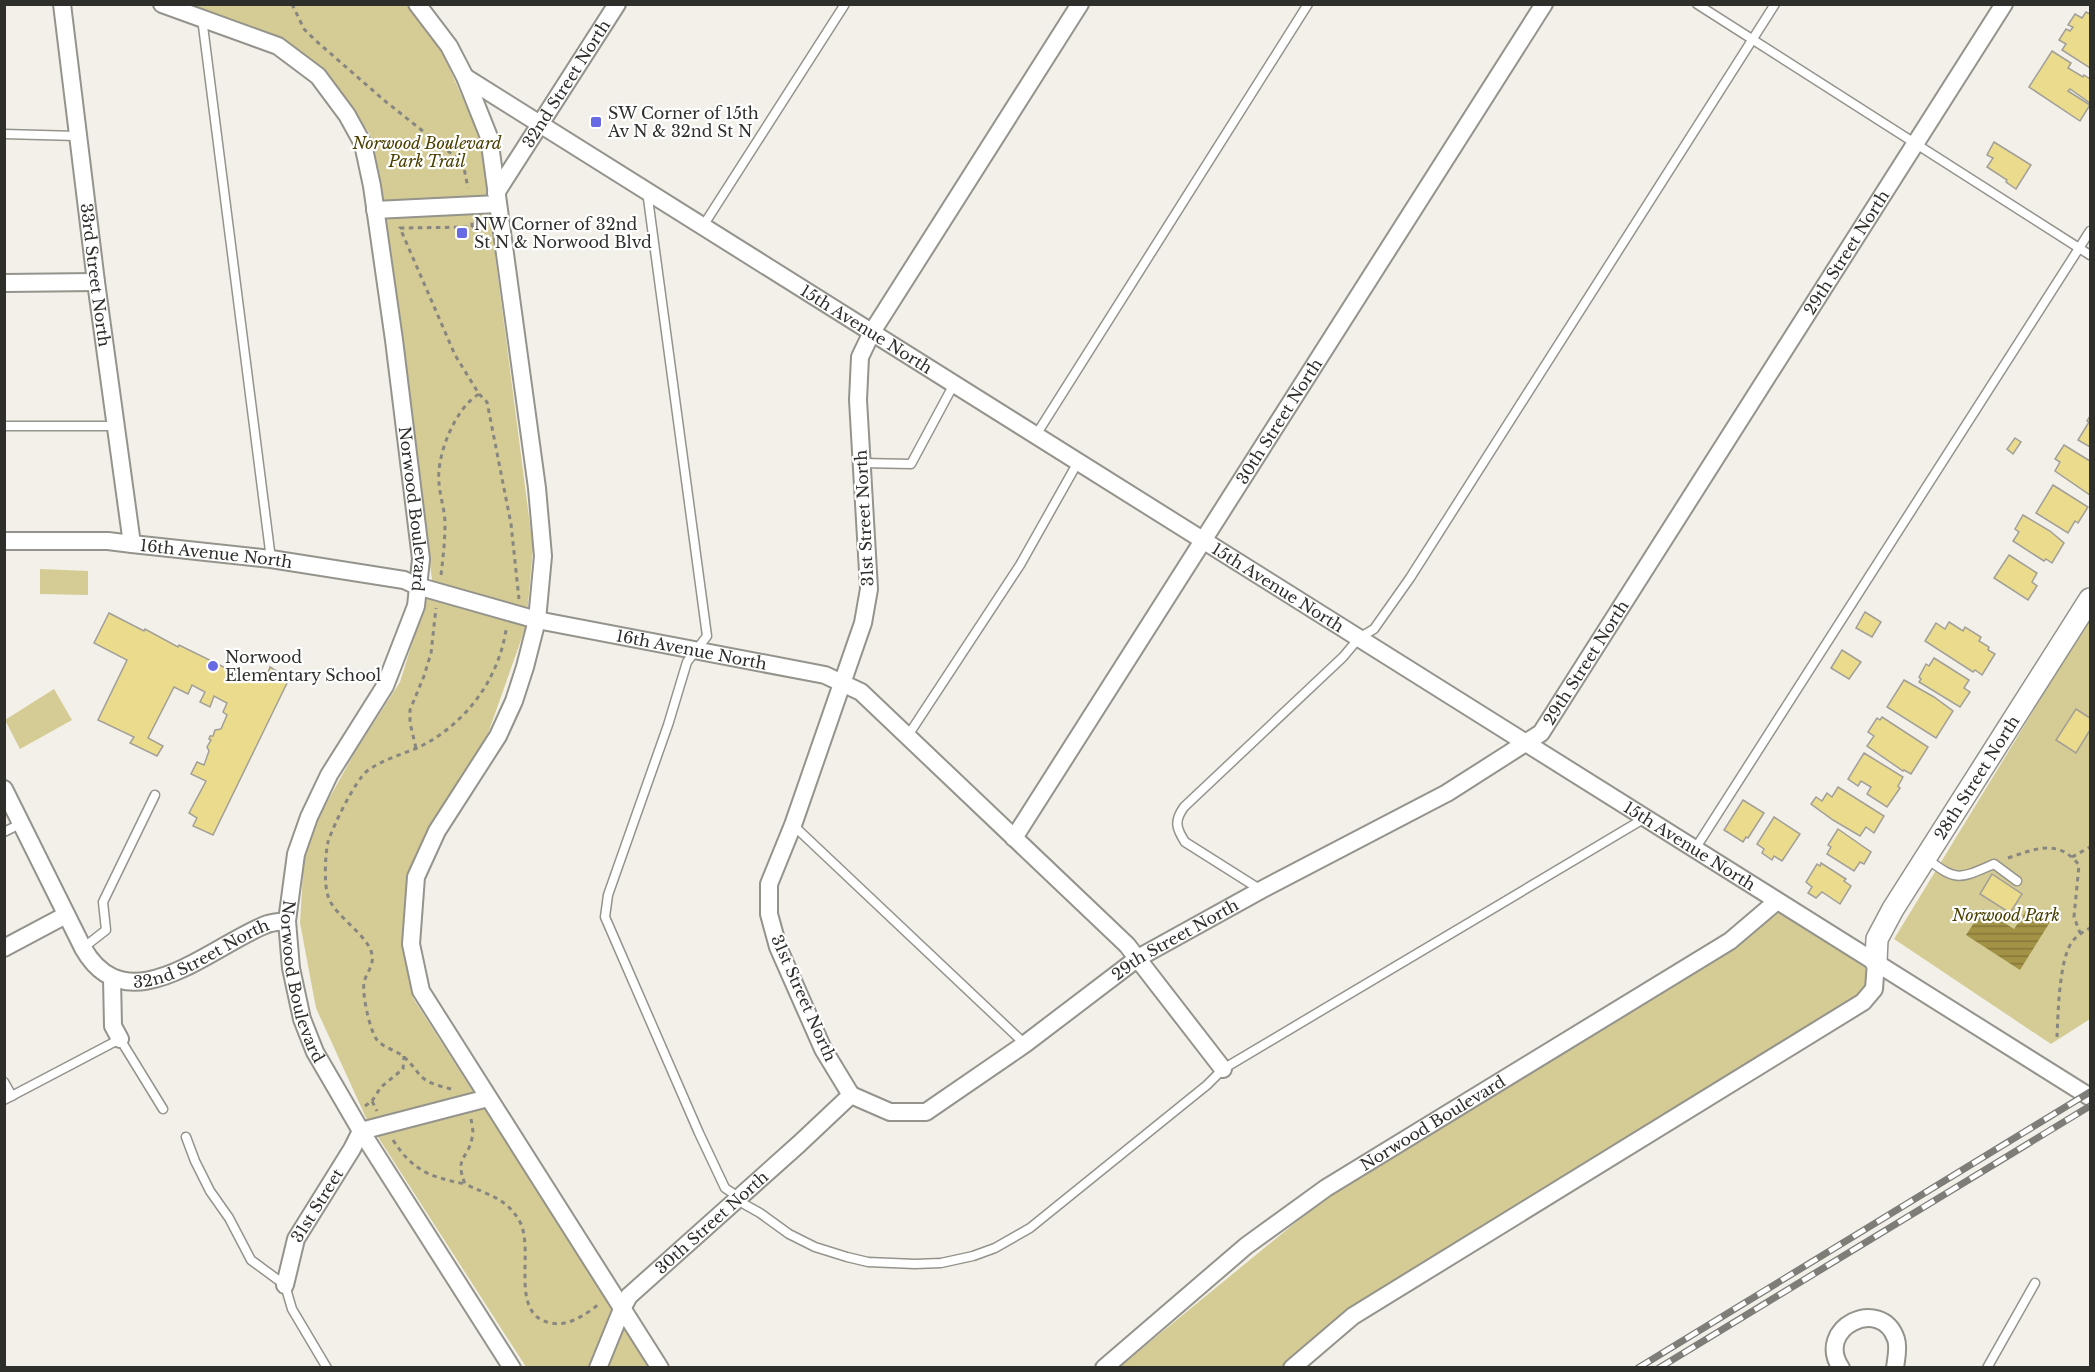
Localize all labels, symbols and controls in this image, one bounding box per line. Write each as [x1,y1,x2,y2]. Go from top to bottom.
street label: 32nd Street North [518,16,614,151]
place label: SW Corner of 15th Av N & 32nd St N [607,103,759,141]
marker: SW Corner of 15th Av N & 32nd St N [589,115,603,129]
park label: Norwood Boulevard Park Trail [351,133,502,171]
street label: 29th Street North [1799,186,1893,318]
street label: 33rd Street North [76,202,115,348]
place label: NW Corner of 32nd St N & Norwood Blvd [474,214,652,252]
marker: NW Corner of 32nd St N & Norwood Blvd [455,226,469,240]
street label: 15th Avenue North [797,280,936,378]
street label: 30th Street North [1232,355,1326,488]
street label: Norwood Boulevard [395,425,431,593]
street label: 31st Street North [850,449,878,587]
street label: 16th Avenue North [139,535,294,572]
street label: 15th Avenue North [1208,539,1348,636]
street label: 29th Street North [1539,596,1633,729]
street label: 16th Avenue North [614,625,769,674]
place label: Norwood Elementary School [225,647,381,685]
marker: Norwood Elementary School [206,659,220,673]
street label: 28th Street North [1930,712,2023,843]
street label: 15th Avenue North [1620,797,1759,895]
street label: 29th Street North [1108,894,1242,984]
street label: Norwood Boulevard [277,899,329,1066]
park label: Norwood Park [1951,905,2060,925]
street label: 32nd Street North [133,914,272,992]
street label: 31st Street North [767,931,841,1065]
street label: Norwood Boulevard [1357,1071,1509,1175]
street label: 31st Street [287,1165,347,1246]
street label: 30th Street North [651,1167,772,1278]

